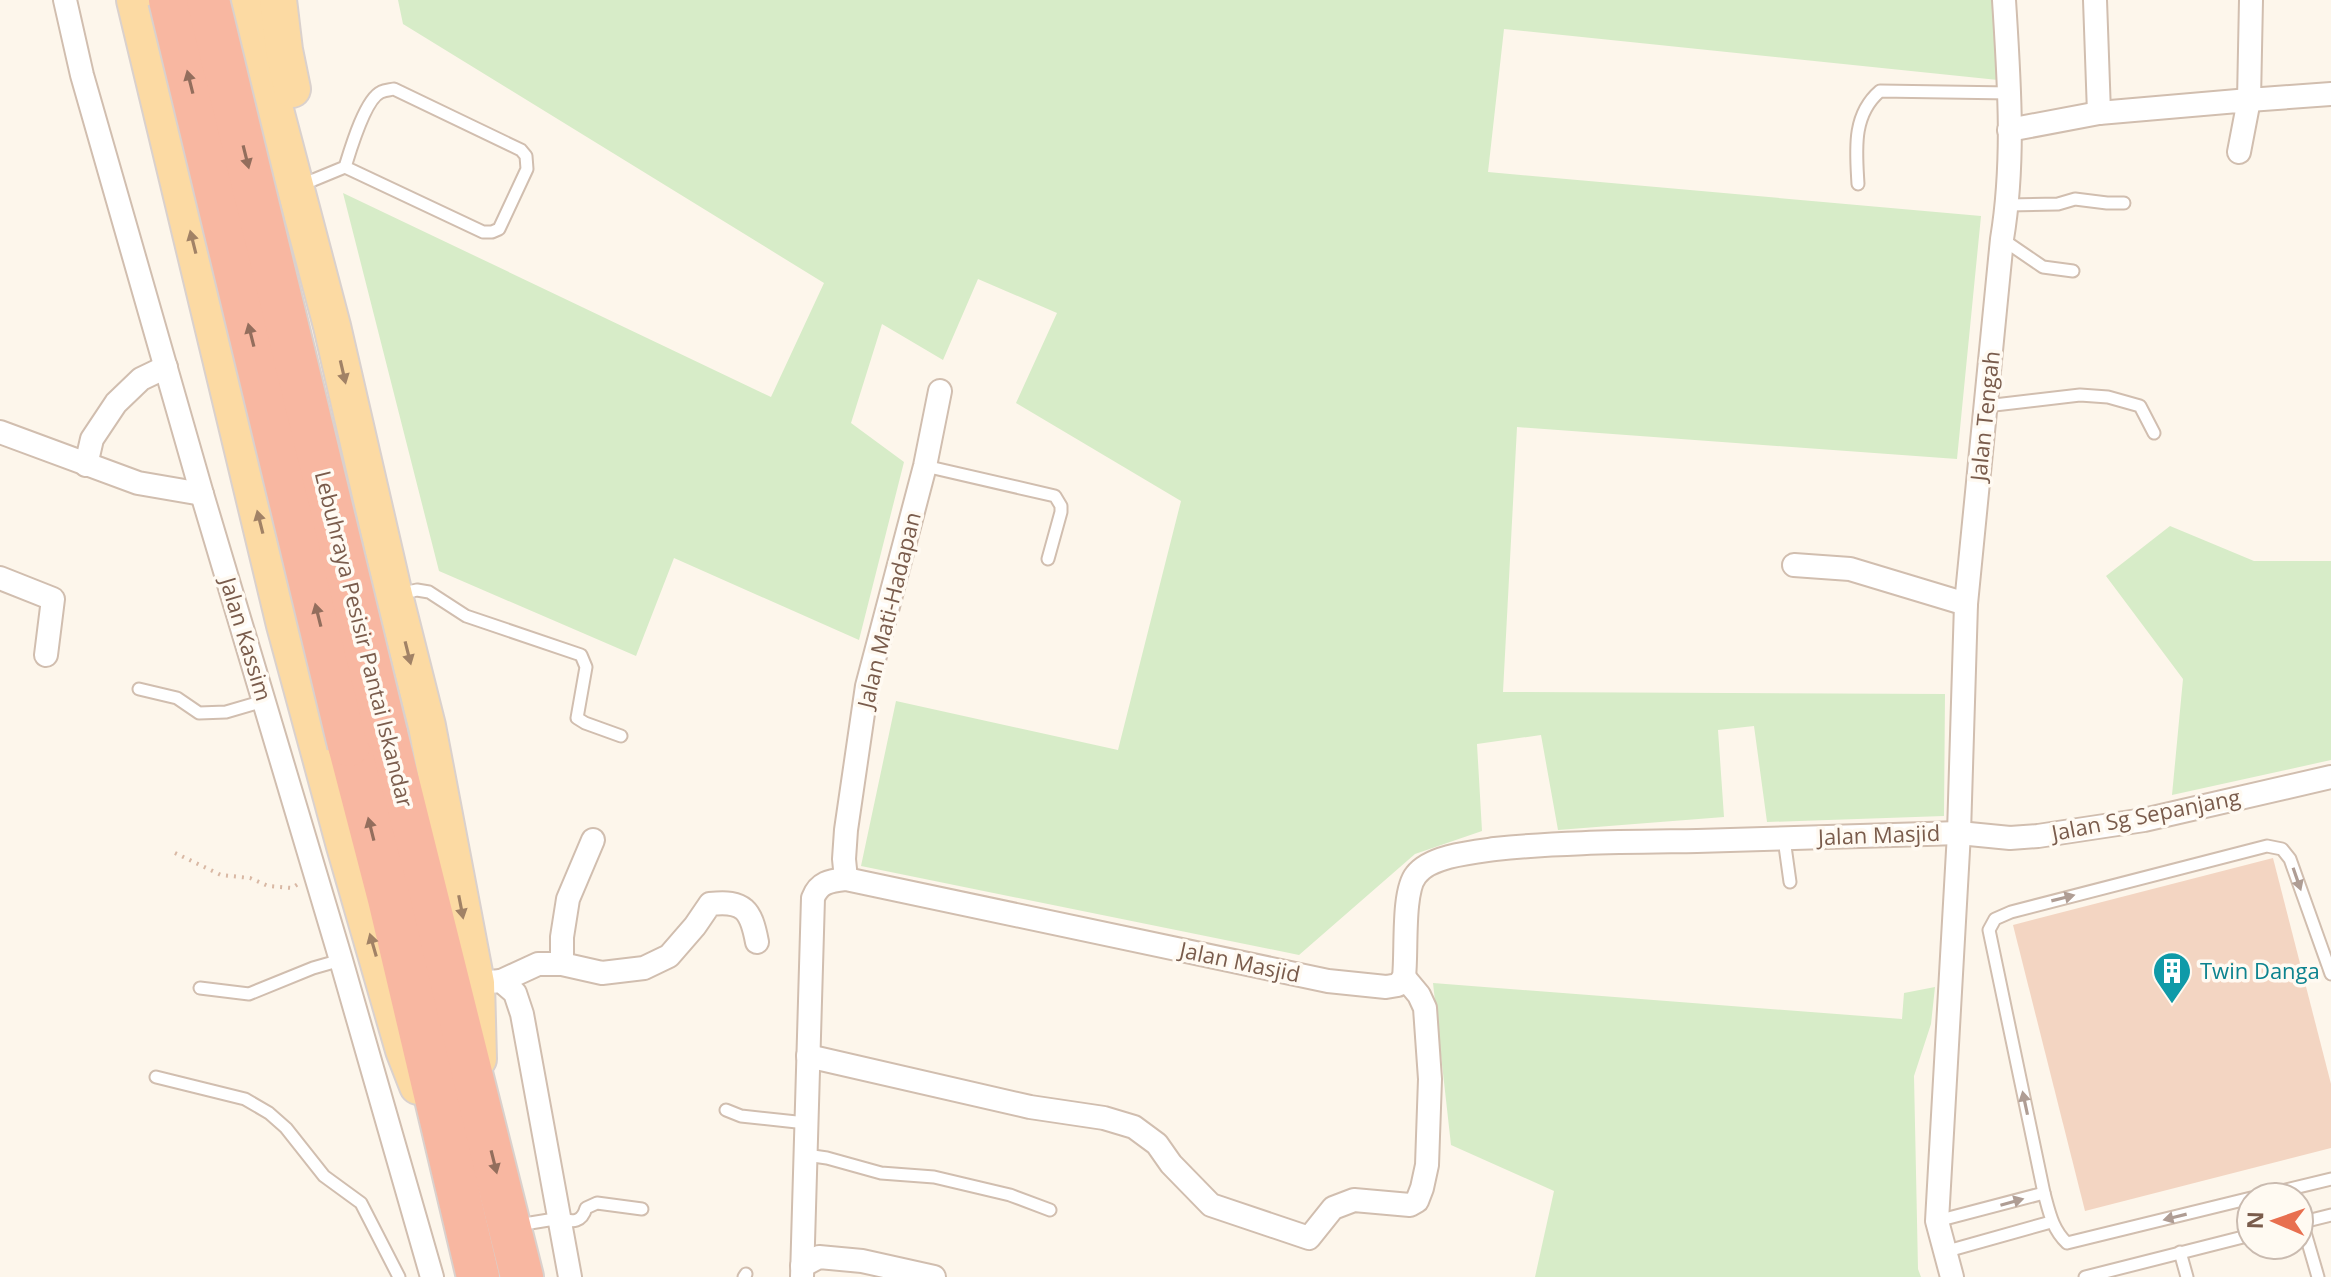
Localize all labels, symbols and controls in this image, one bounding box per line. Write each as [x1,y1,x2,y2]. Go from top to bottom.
one-way arrow [183,70,196,95]
one-way arrow [241,145,253,170]
one-way arrow [186,229,198,254]
one-way arrow [244,322,256,347]
street label: Jalan Tengah [1962,349,2006,484]
one-way arrow [337,360,350,385]
street label: Lebuhraya Pesisir Pantai Iskandar [309,467,421,810]
one-way arrow [253,509,266,534]
street label: Jalan Mati-Hadapan [849,509,927,713]
street label: Jalan Kassim [213,571,280,704]
one-way arrow [311,602,324,627]
one-way arrow [403,640,415,665]
street label: Jalan Sg Sepanjang [2047,781,2243,847]
one-way arrow [364,816,376,841]
street label: Jalan Masjid [1815,817,1941,851]
one-way arrow [2292,867,2304,891]
one-way arrow [2051,892,2076,904]
one-way arrow [456,895,468,920]
one-way arrow [366,933,379,957]
street label: Jalan Masjid [1175,933,1303,988]
building icon: Twin Danga [2151,950,2193,1005]
place label: Twin Danga [2200,955,2320,985]
one-way arrow [2018,1090,2031,1115]
one-way arrow [489,1149,501,1174]
north arrow [2235,1181,2315,1261]
one-way arrow [2000,1195,2024,1208]
one-way arrow [2163,1211,2188,1223]
text: N [2239,1211,2269,1230]

